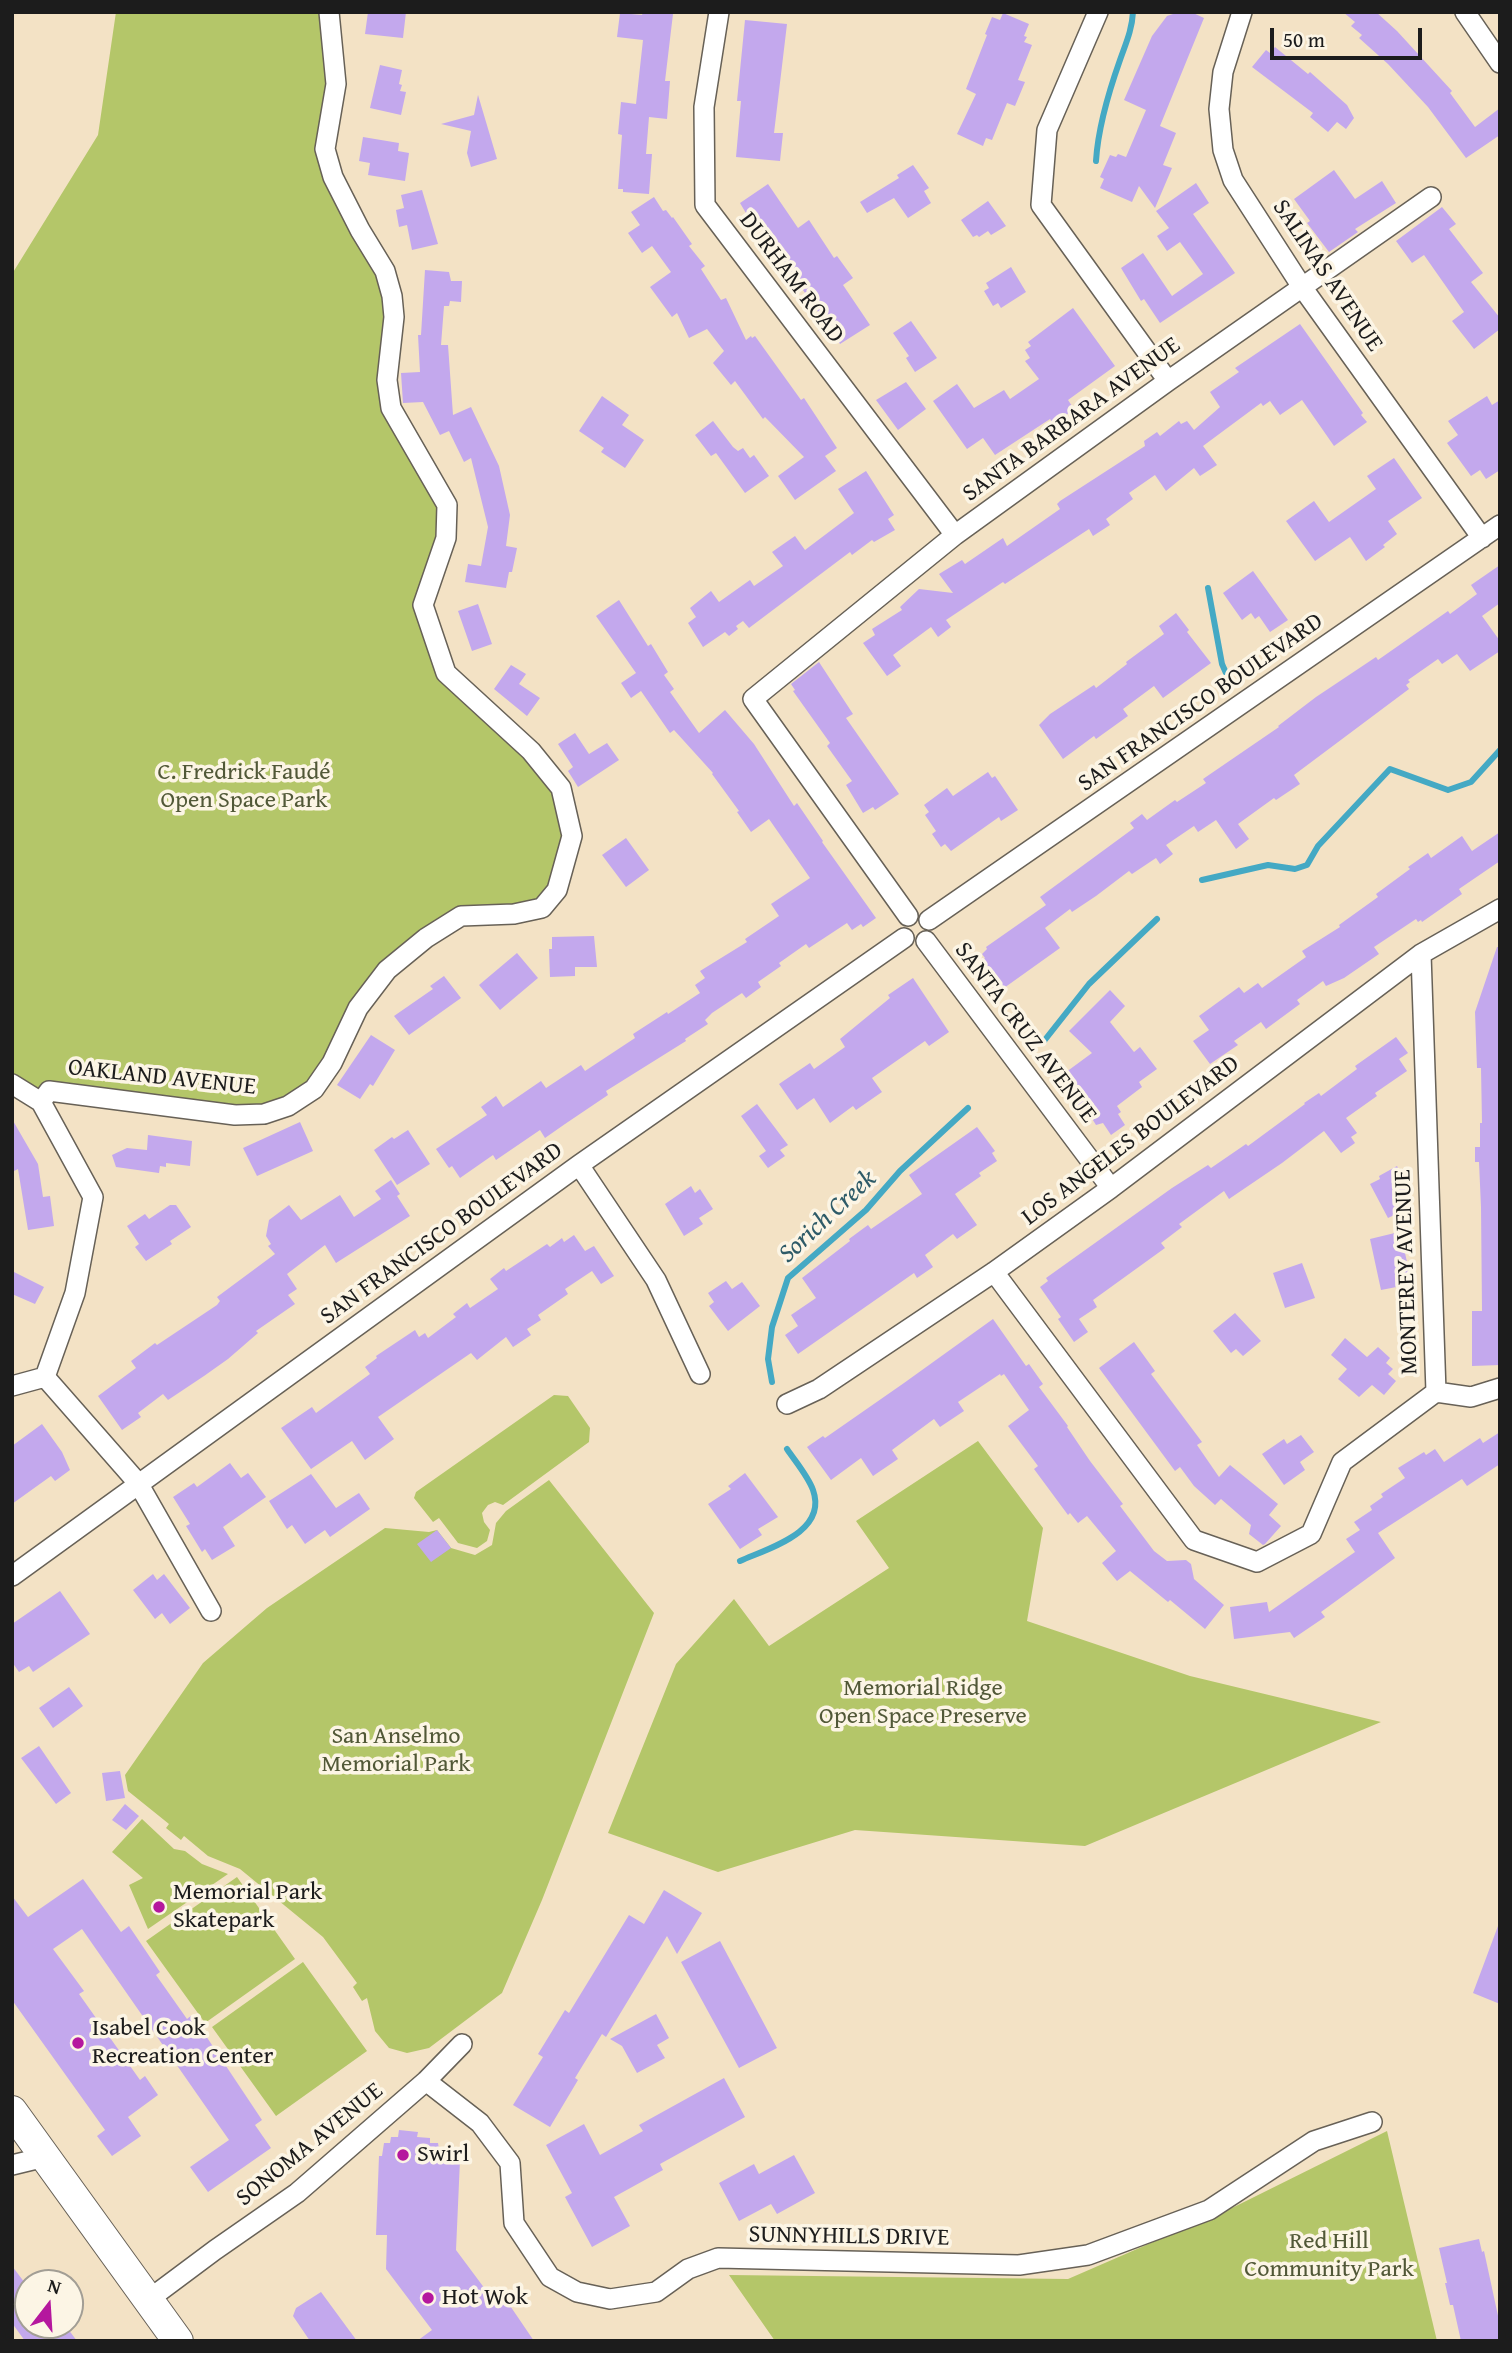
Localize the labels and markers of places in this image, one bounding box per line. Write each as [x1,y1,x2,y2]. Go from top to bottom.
place label: Memorial Park Skatepark [173,1879,322,1935]
marker: Memorial Park Skatepark [151,1899,167,1915]
place label: Isabel Cook Recreation Center [92,2015,273,2071]
marker: Isabel Cook Recreation Center [70,2035,86,2051]
place label: Swirl [417,2141,469,2169]
marker: Swirl [395,2147,411,2163]
place label: Hot Wok [442,2284,528,2312]
marker: Hot Wok [420,2290,436,2306]

